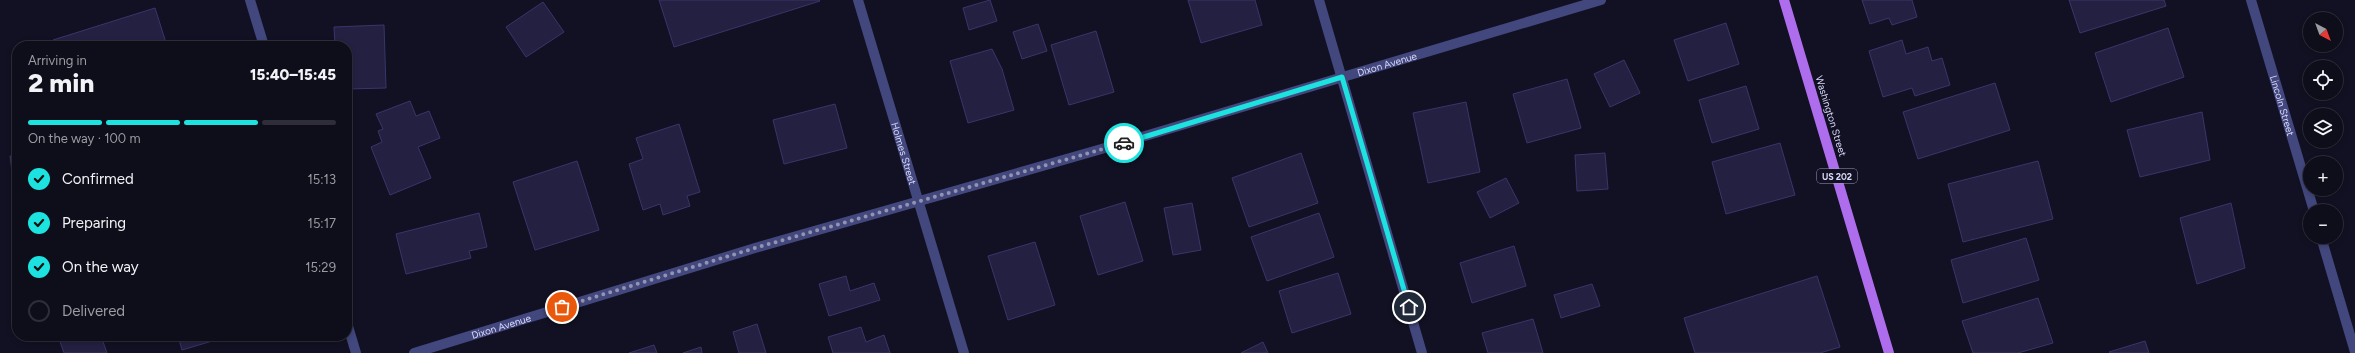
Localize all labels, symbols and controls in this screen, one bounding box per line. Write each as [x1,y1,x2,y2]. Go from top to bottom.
north arrow [2303,12,2343,52]
map controls [2303,12,2343,244]
street label: Dixon Avenue [1355,49,1419,79]
text: Arriving in [28,53,87,68]
button: locate [2303,60,2343,100]
text: 15:40–15:45 [250,66,336,84]
text: 2 min [28,67,94,99]
street label: Washington Street [1813,74,1850,158]
street label: Lincoln Street [2267,74,2298,137]
button: layers [2303,108,2343,148]
street label: Holmes Street [888,120,920,186]
courier [1104,123,1144,163]
text: On the way · 100 m [28,131,140,146]
icon: car [1113,132,1135,154]
button: + [2303,156,2343,196]
icon: check [28,168,50,190]
road number: US 202 [1817,169,1857,183]
text: Confirmed [62,170,134,188]
text: 15:13 [307,172,336,187]
button: − [2303,204,2343,244]
icon: check [28,212,50,234]
text: Preparing [62,214,126,232]
text: 15:17 [308,216,336,231]
icon: check [28,256,50,278]
text: On the way [62,258,139,276]
text: 15:29 [305,260,336,275]
pin [545,290,579,324]
pin [1392,290,1426,324]
icon: bag [551,296,573,318]
icon: home [1398,296,1420,318]
text: Delivered [62,302,125,320]
street label: Dixon Avenue [470,311,533,342]

